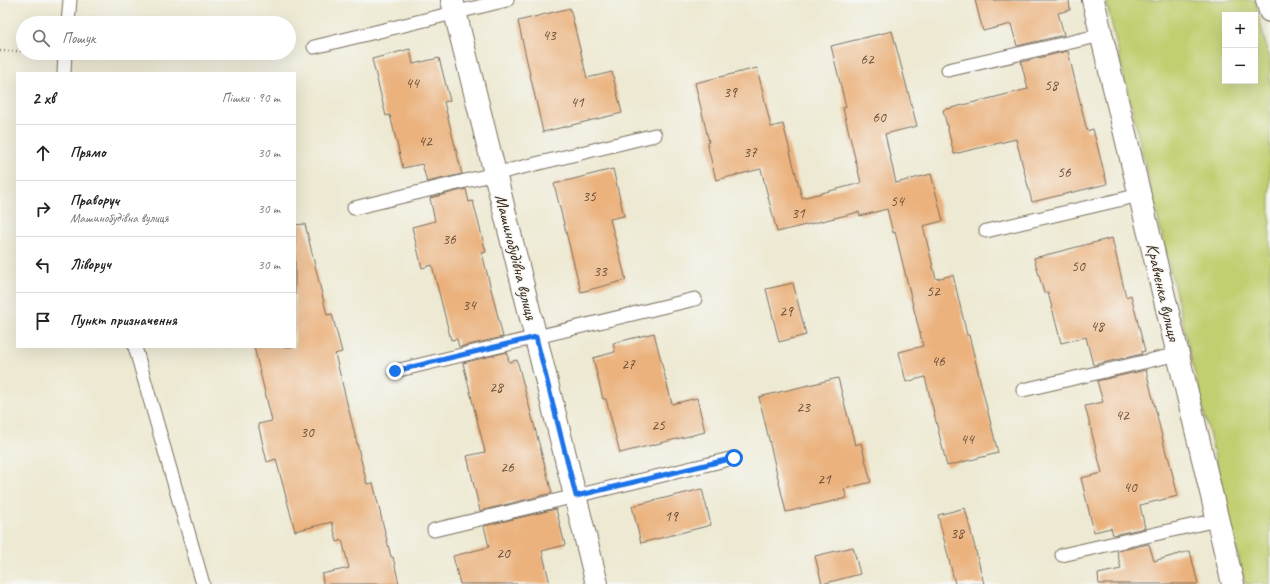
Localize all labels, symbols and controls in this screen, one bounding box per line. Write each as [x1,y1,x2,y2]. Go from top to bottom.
map controls [1222,12,1258,84]
button: + [1222,12,1258,48]
search box [16,16,296,60]
house number: 43 [542,26,557,45]
icon: search [30,27,52,49]
text: Пошук [62,29,95,48]
button: − [1222,48,1258,84]
house number: 62 [860,50,875,69]
house number: 44 [405,74,420,93]
house number: 58 [1044,76,1059,95]
house number: 39 [723,83,738,102]
text: 2 хв [32,88,55,109]
text: Пішки · 90 m [222,90,280,106]
house number: 41 [570,93,585,112]
house number: 60 [872,108,887,127]
house number: 42 [418,132,433,151]
icon: ahead [32,142,54,164]
text: Прямо [70,143,106,162]
house number: 37 [743,143,758,162]
text: 30 m [258,145,280,161]
house number: 56 [1057,163,1072,182]
house number: 35 [582,187,597,206]
text: Праворуч [70,191,119,210]
street label: Машинобудівна вулиця [490,192,542,323]
house number: 54 [890,192,905,211]
icon: right [32,198,54,220]
text: 30 m [258,201,280,217]
house number: 31 [791,204,806,223]
text: Машинобудівна вулиця [70,210,168,226]
house number: 36 [442,230,457,249]
street label: Кравченка вулиця [1142,241,1185,344]
icon: left [32,254,54,276]
text: Ліворуч [70,255,111,274]
text: 30 m [258,257,280,273]
house number: 50 [1071,257,1086,276]
house number: 33 [593,262,608,281]
house number: 52 [926,282,941,301]
house number: 34 [462,296,477,315]
house number: 29 [779,302,794,321]
icon: arrive [32,310,54,332]
text: Пункт призначення [70,311,177,330]
house number: 48 [1090,317,1105,336]
house number: 46 [931,352,946,371]
house number: 27 [621,355,636,374]
route end [386,362,404,380]
house number: 28 [489,378,504,397]
house number: 23 [796,398,811,417]
house number: 42 [1115,406,1130,425]
house number: 25 [651,416,666,435]
house number: 30 [300,423,315,442]
house number: 44 [960,430,975,449]
route start [725,449,743,467]
house number: 26 [500,458,515,477]
house number: 21 [817,470,832,489]
house number: 40 [1123,478,1138,497]
house number: 19 [664,507,679,526]
house number: 38 [950,524,965,543]
house number: 20 [496,544,511,563]

